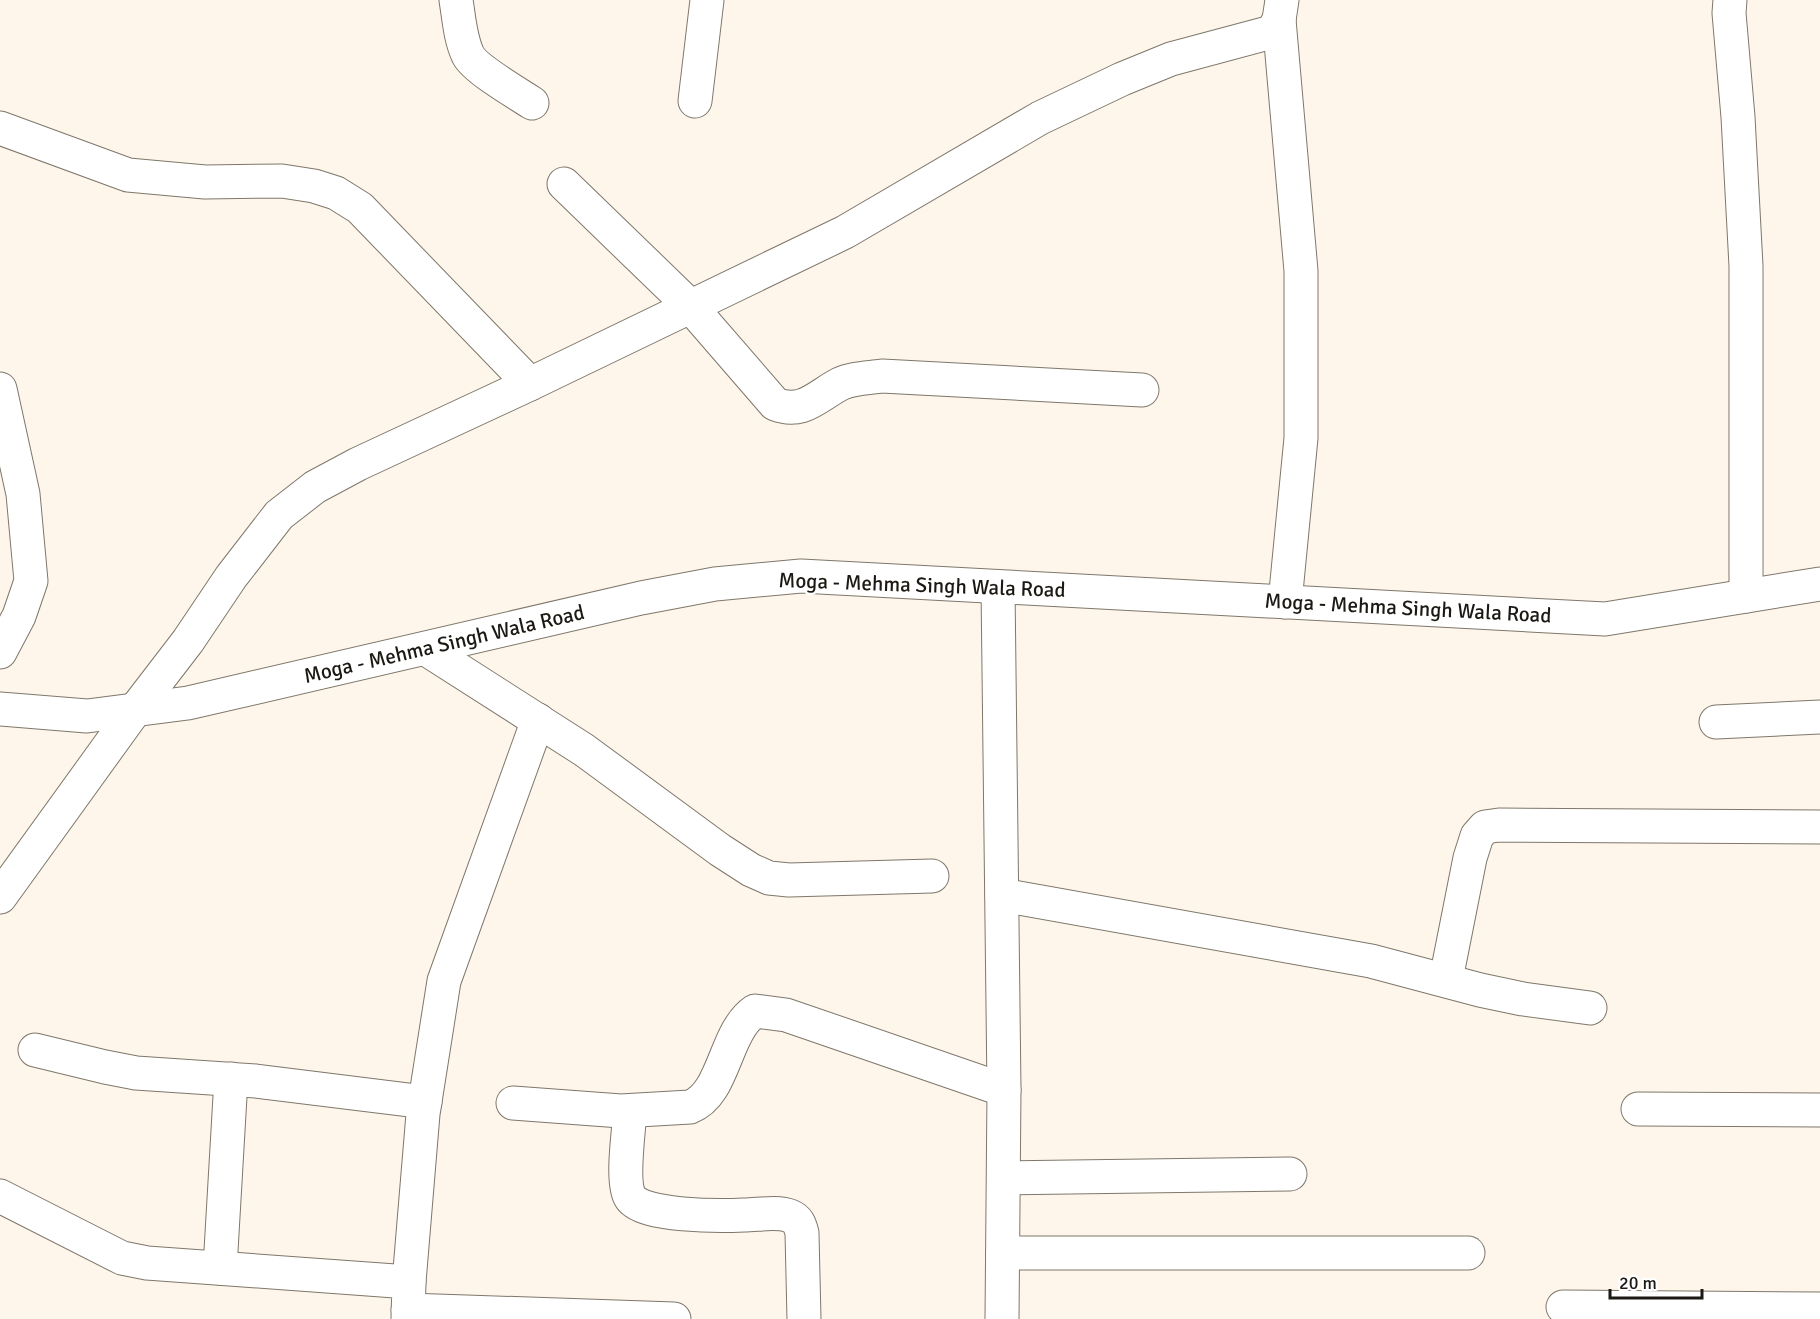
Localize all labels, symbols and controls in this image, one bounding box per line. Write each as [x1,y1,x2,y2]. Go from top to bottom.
street label: Moga - Mehma Singh Wala Road [778,567,1066,603]
street label: Moga - Mehma Singh Wala Road [1264,588,1552,628]
street label: Moga - Mehma Singh Wala Road [301,599,587,689]
scale bar [1610,1262,1702,1300]
text: 20 m [1619,1272,1657,1294]

